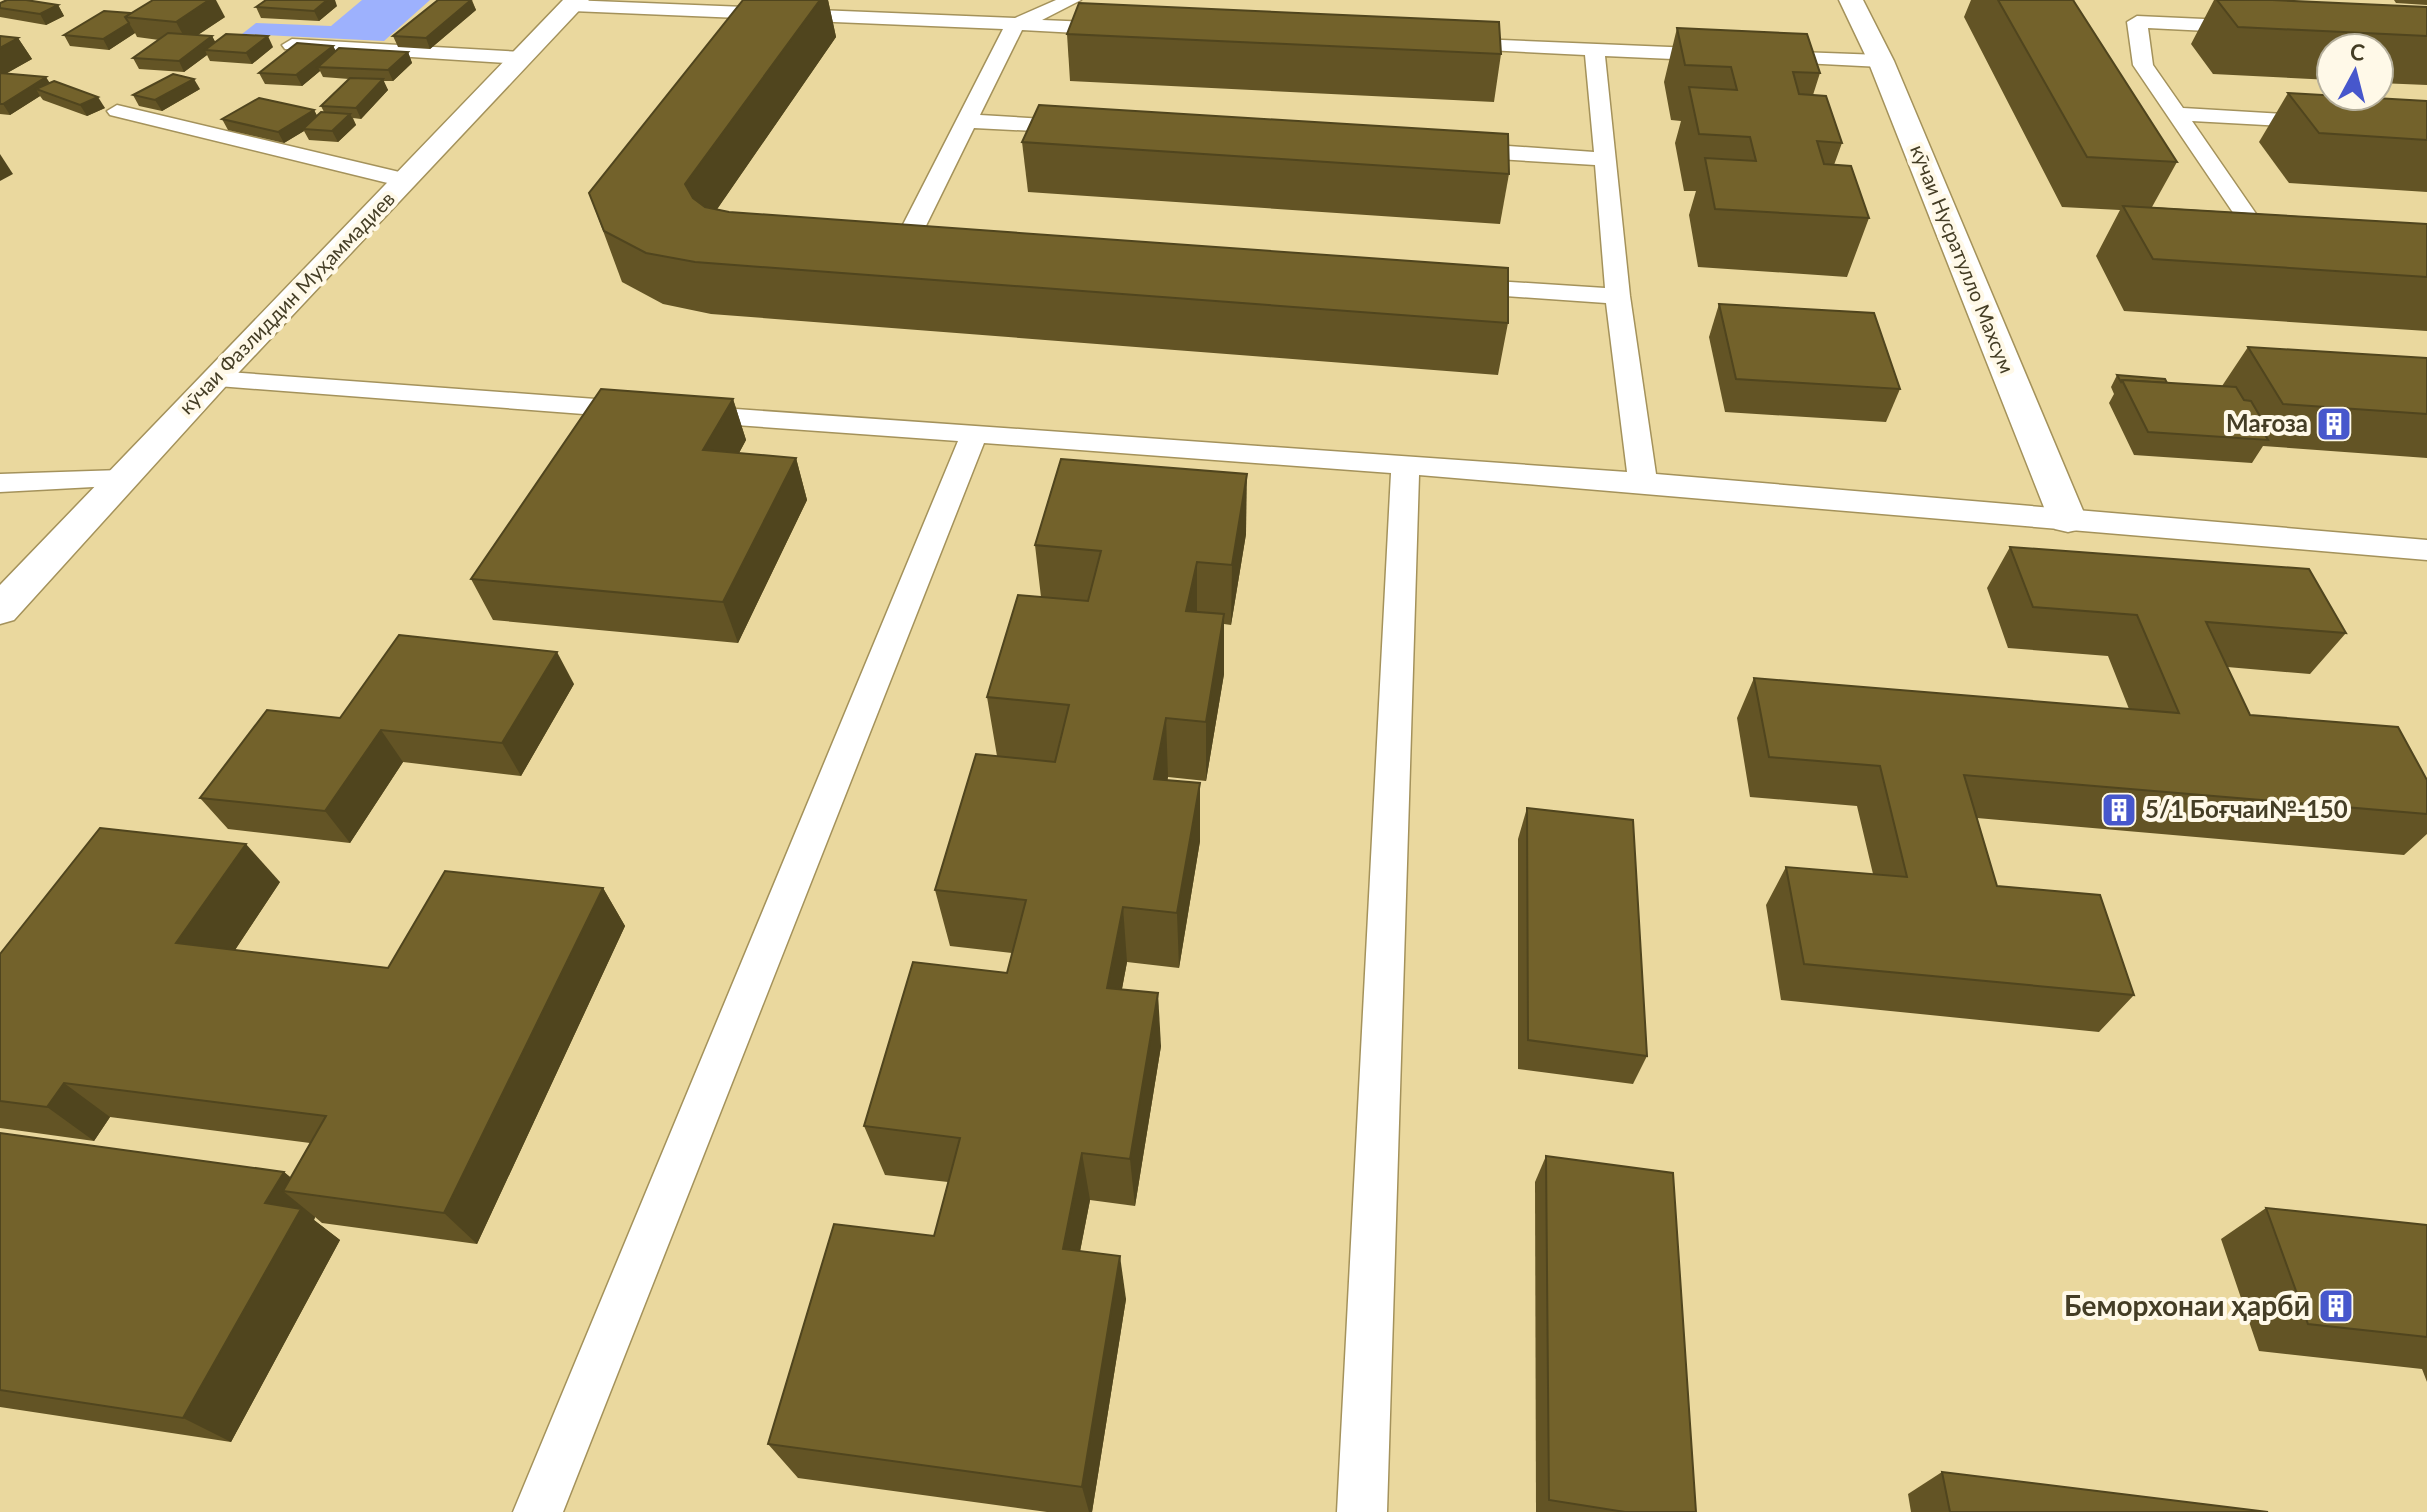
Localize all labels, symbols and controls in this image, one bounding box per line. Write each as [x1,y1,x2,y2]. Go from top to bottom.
north arrow [2315,32,2395,112]
text: С [2349,37,2367,66]
street label: кӯчаи Нусратулло Махсум [1906,141,2020,376]
street label: кӯчаи Фазлиддин Муҳаммадиев [174,186,399,418]
building icon: Мағоза [2315,405,2353,443]
place label: Мағоза [2226,408,2308,437]
building icon: 5/1 Боғчаи№-150 [2100,791,2138,829]
place label: 5/1 Боғчаи№-150 [2145,794,2348,823]
building icon: Беморхонаи ҳарбӣ [2317,1287,2355,1325]
place label: Беморхонаи ҳарбӣ [2064,1288,2310,1322]

